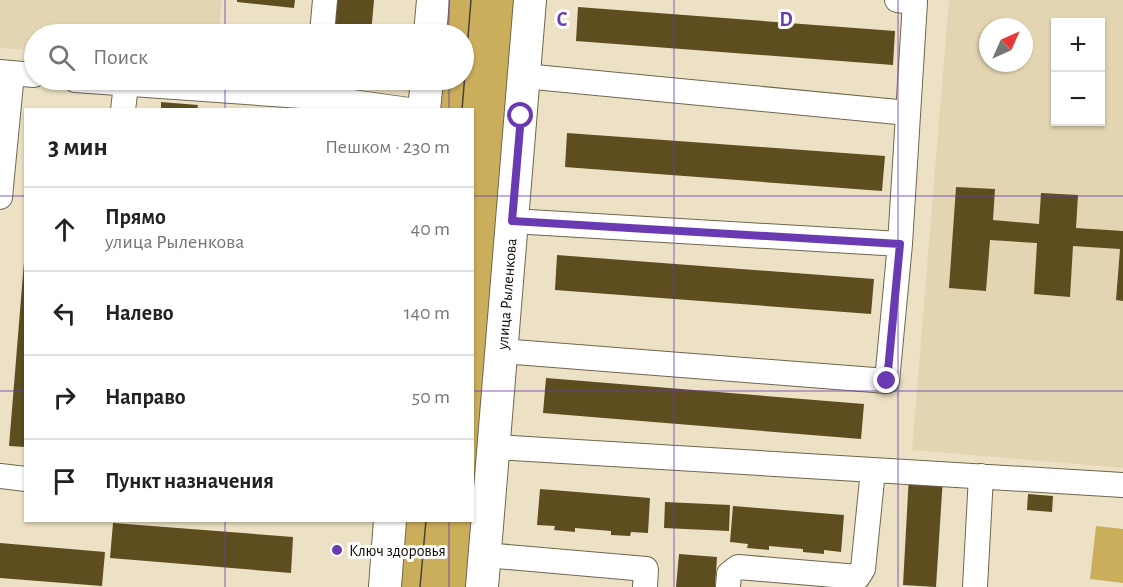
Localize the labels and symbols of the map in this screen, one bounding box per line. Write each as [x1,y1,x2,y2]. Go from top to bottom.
text: C [557,10,568,30]
text: D [779,10,793,30]
north arrow [979,18,1033,72]
route start [507,102,533,128]
street label: улица Рыленкова [494,238,519,351]
route end [873,367,899,393]
marker: Ключ здоровья [330,543,344,557]
place label: Ключ здоровья [349,543,446,559]

